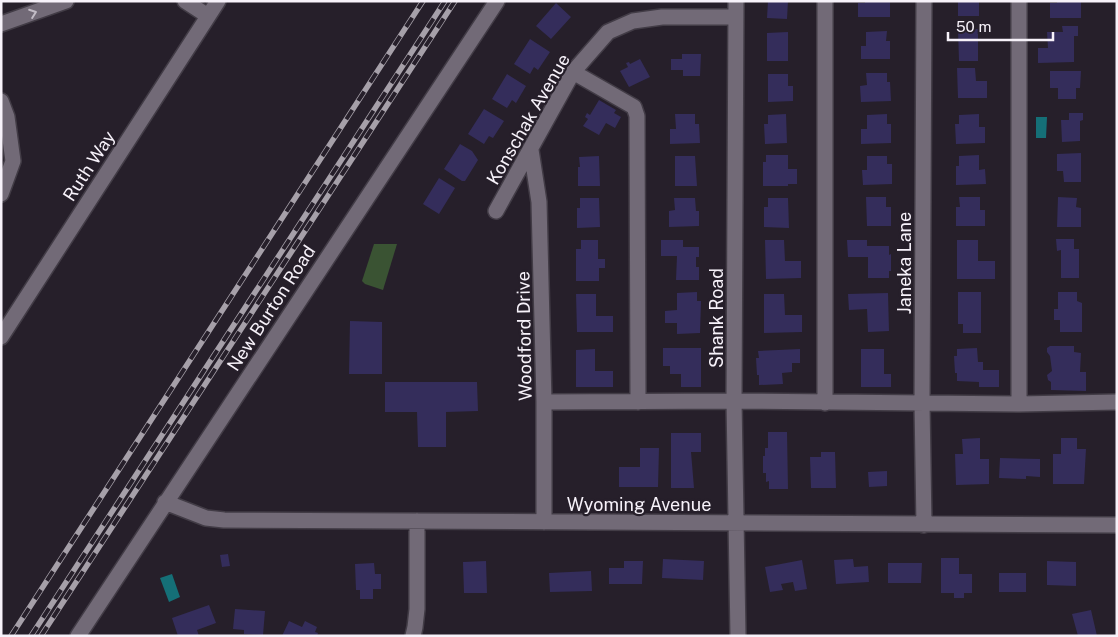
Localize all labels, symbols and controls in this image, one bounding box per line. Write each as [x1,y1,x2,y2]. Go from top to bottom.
one-way arrow [29,9,37,19]
scale bar [948,10,1053,42]
text: 50 m [956,18,991,35]
street label: Konschak Avenue [482,50,574,188]
street label: Ruth Way [59,127,120,205]
street label: Janeka Lane [894,212,915,314]
street label: New Burton Road [223,241,319,375]
street label: Shank Road [706,268,727,368]
street label: Woodford Drive [512,271,536,401]
street label: Wyoming Avenue [567,494,711,515]

